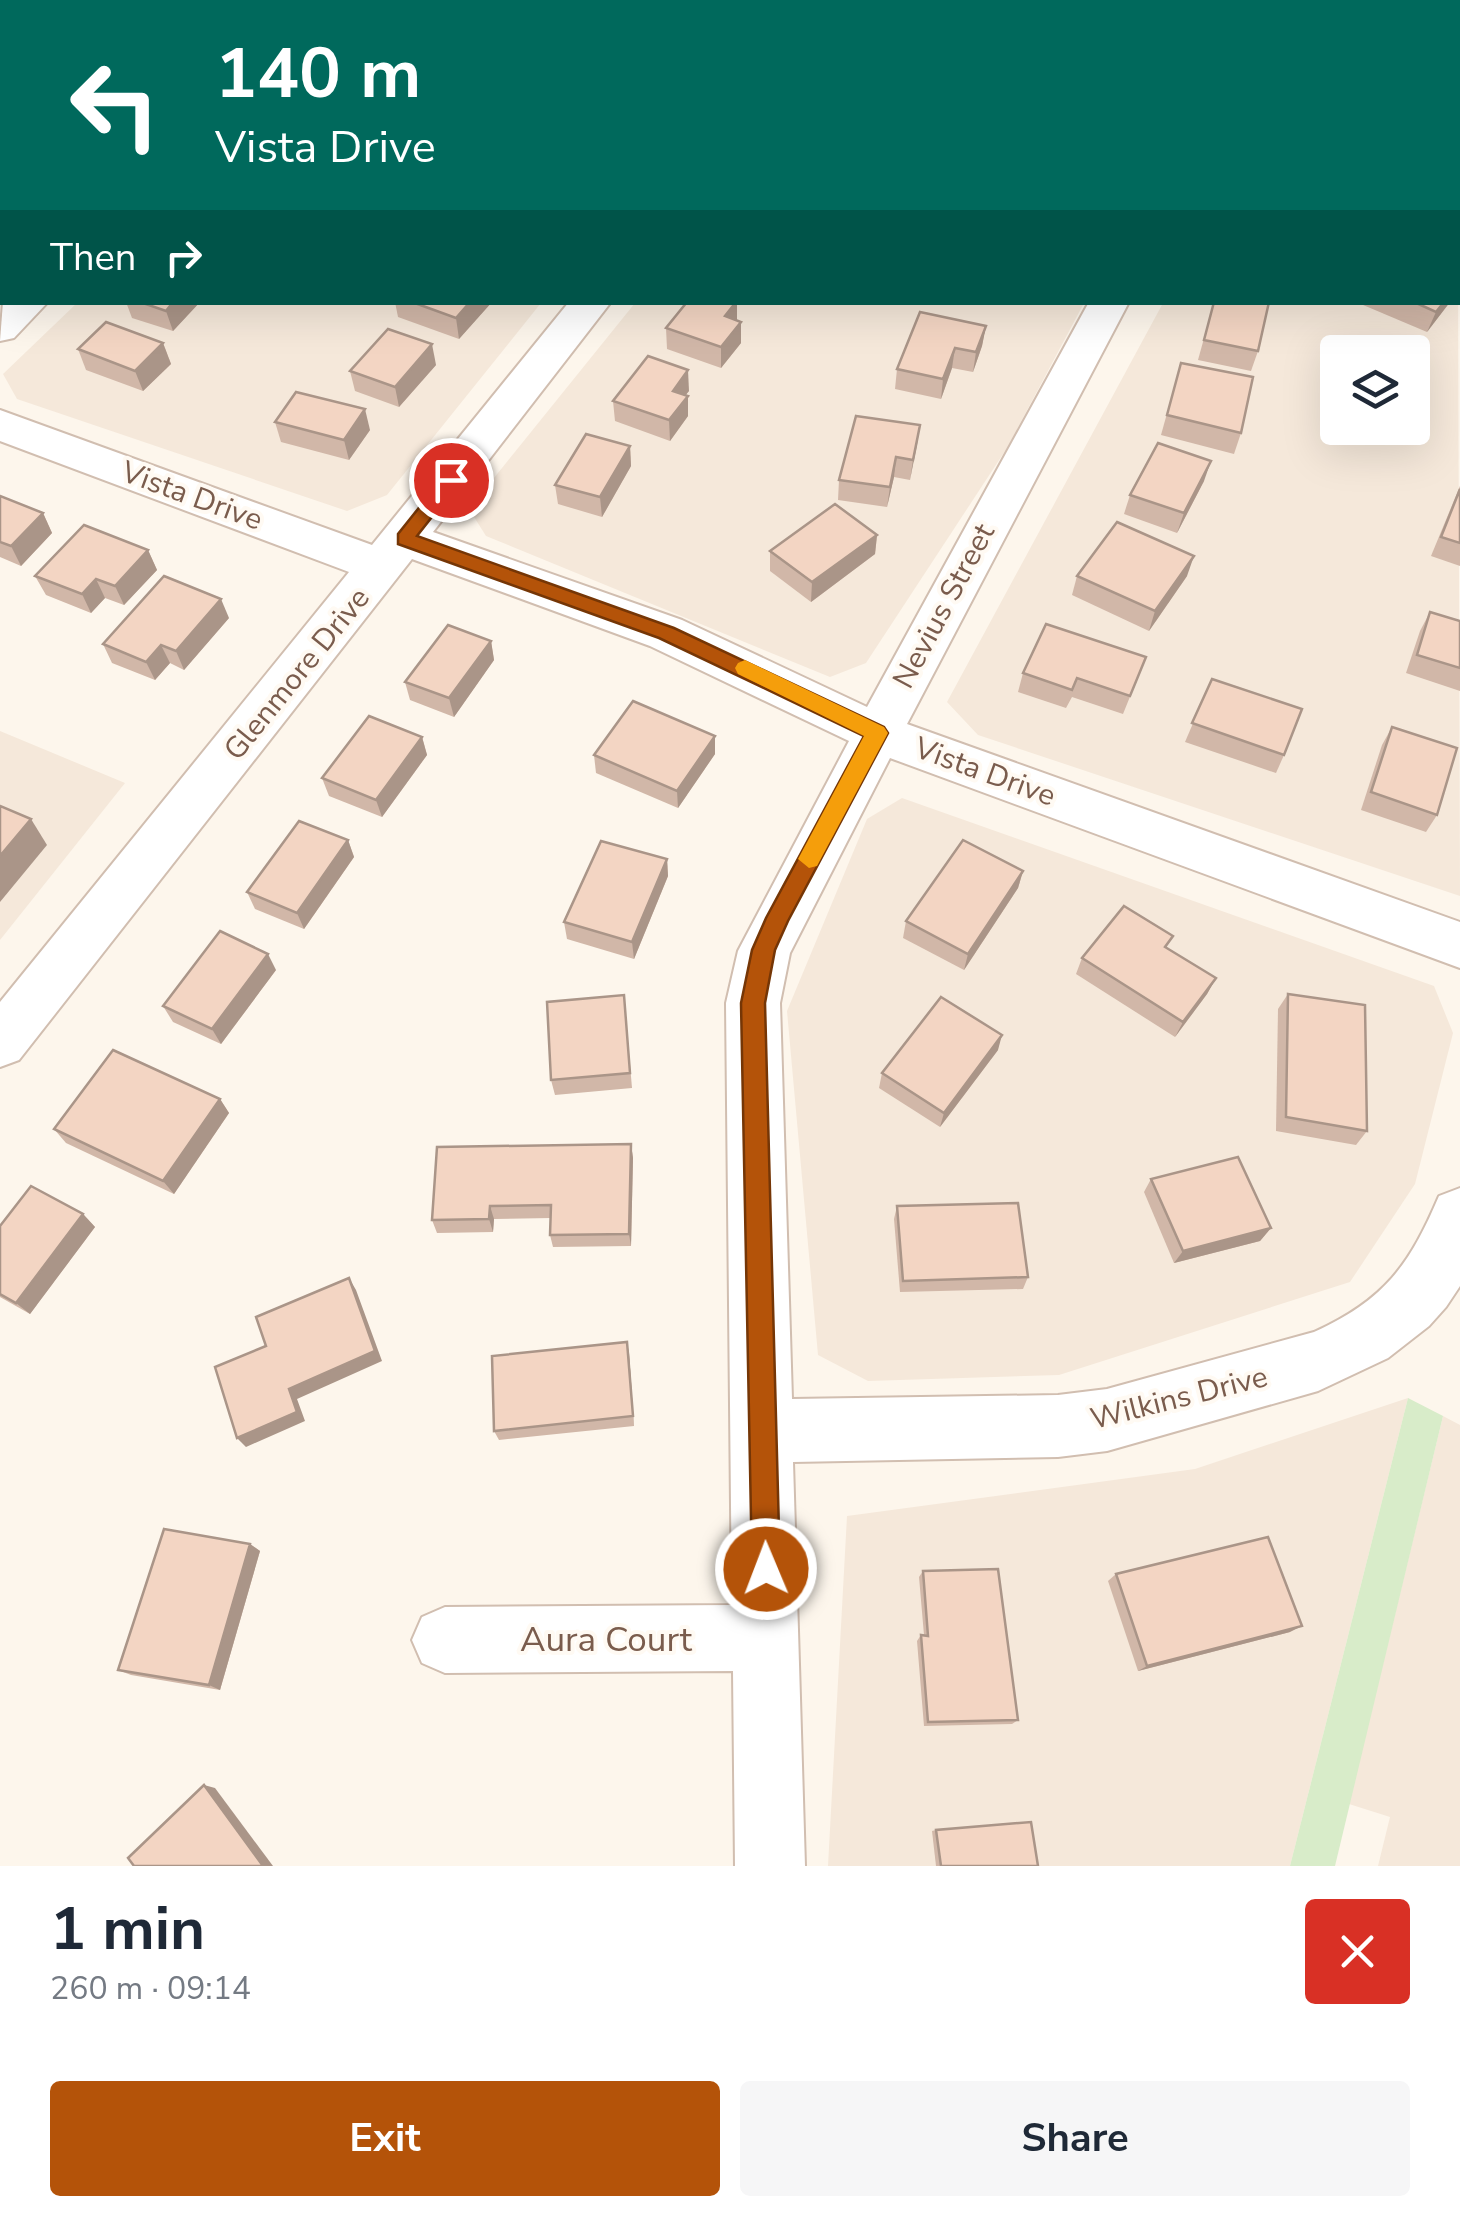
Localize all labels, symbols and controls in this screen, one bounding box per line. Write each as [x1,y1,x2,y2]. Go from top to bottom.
text: 140 m [215,26,421,122]
icon: left [50,40,180,170]
text: Vista Drive [215,117,436,178]
icon: right [156,230,211,285]
text: Then [50,232,136,283]
map controls [1320,335,1430,445]
button: layers [1320,335,1430,445]
pin [409,438,494,523]
street label: Vista Drive [115,451,268,540]
icon: arrive [424,453,479,508]
street label: Nevius Street [883,516,1005,696]
street label: Glenmore Drive [215,579,379,769]
street label: Vista Drive [908,727,1061,816]
street label: Wilkins Drive [1086,1356,1272,1440]
position arrow [714,1517,818,1621]
street label: Aura Court [520,1616,693,1663]
text: 1 min [50,1888,205,1970]
button: close [1305,1899,1410,2004]
text: 260 m · 09:14 [50,1967,251,2010]
button: Exit [50,2081,720,2196]
button: Share [740,2081,1410,2196]

